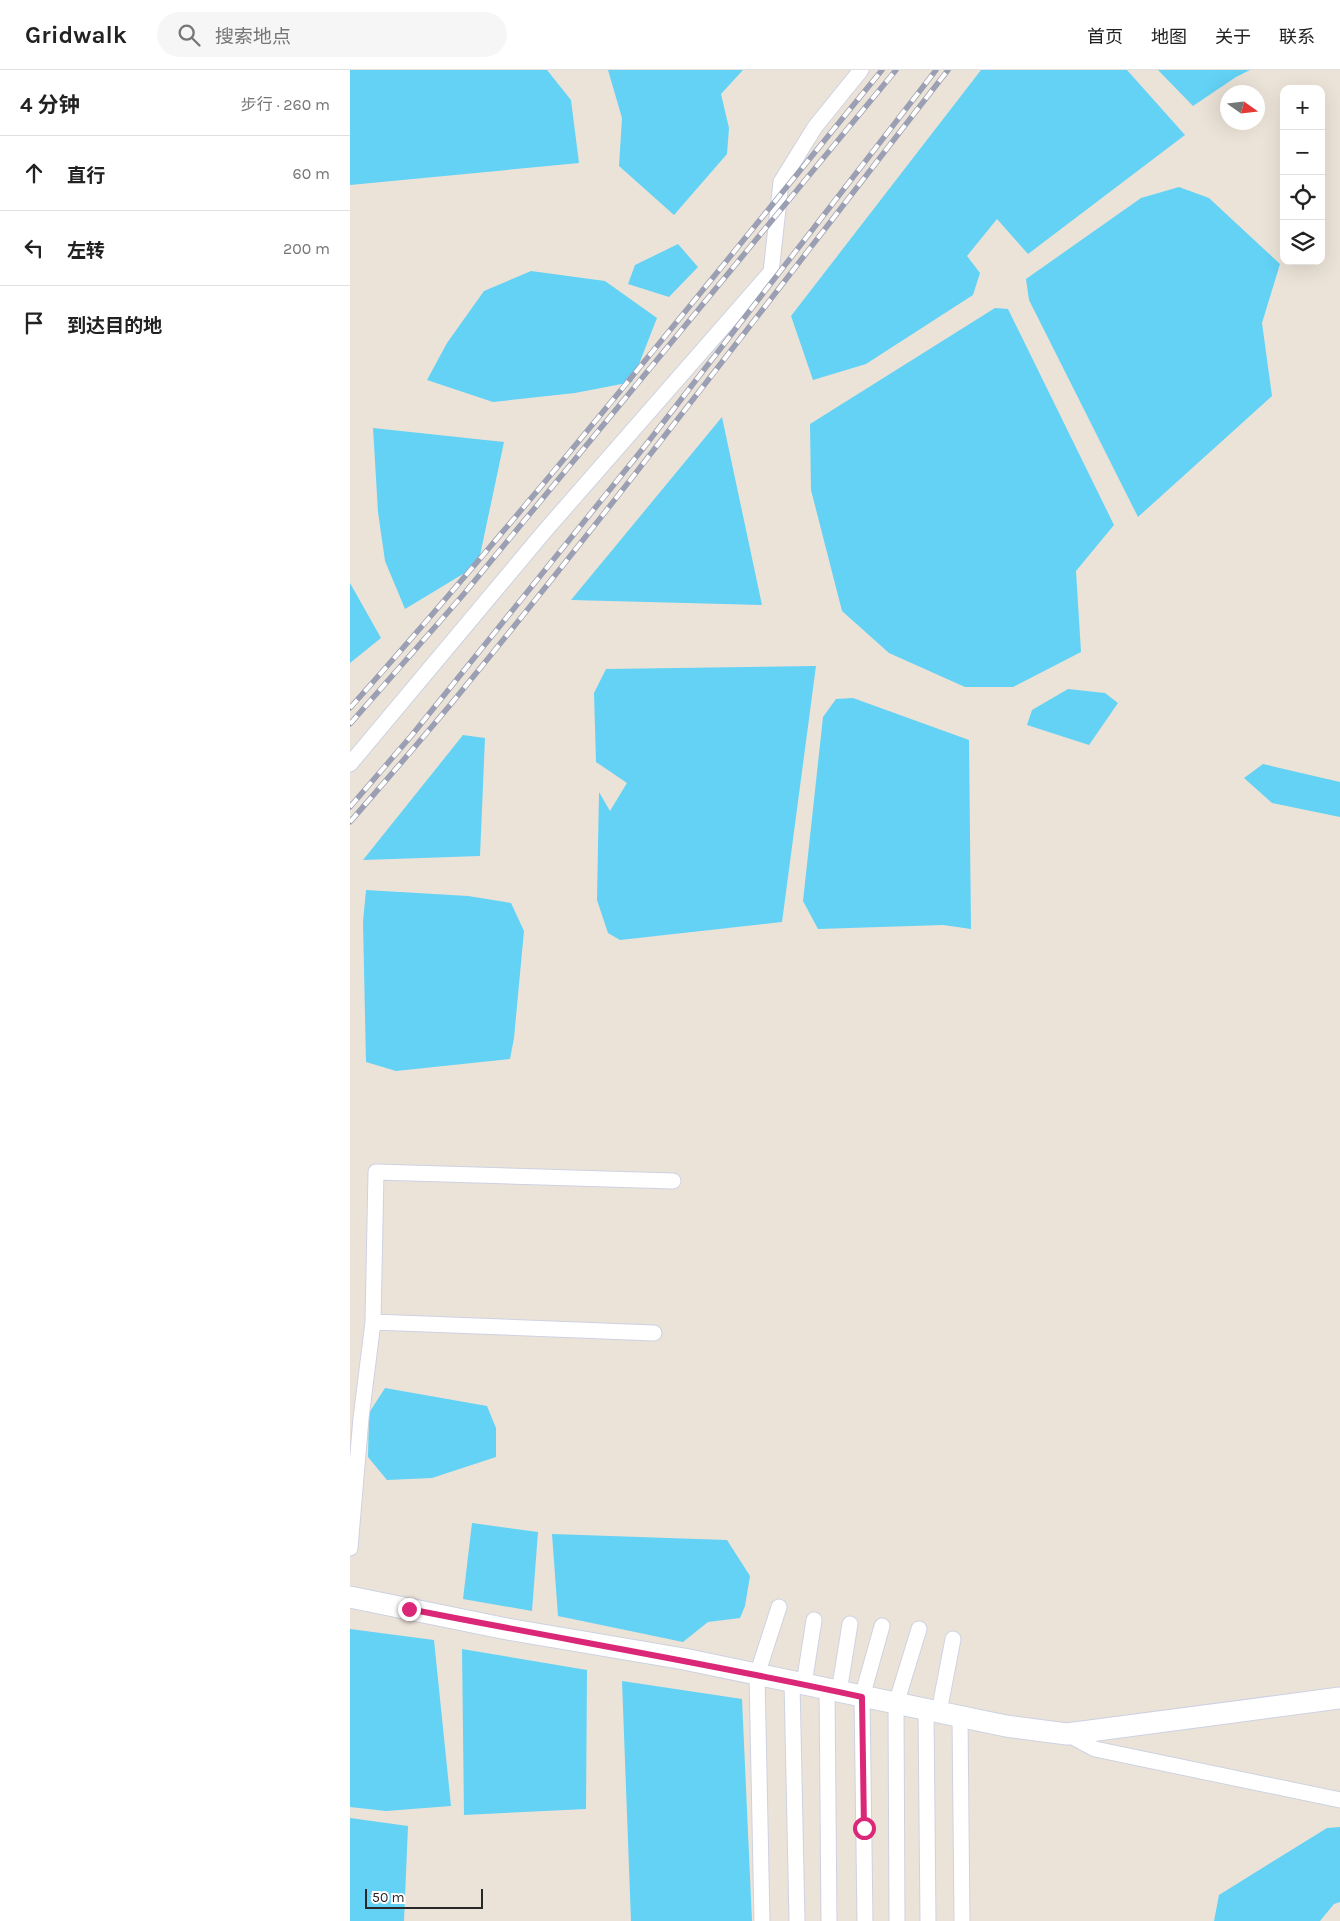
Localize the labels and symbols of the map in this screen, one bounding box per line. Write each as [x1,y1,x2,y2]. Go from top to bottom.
north arrow [1220,85,1265,130]
route end [398,1598,421,1621]
route start [853,1817,876,1840]
scale bar [365,1886,482,1909]

